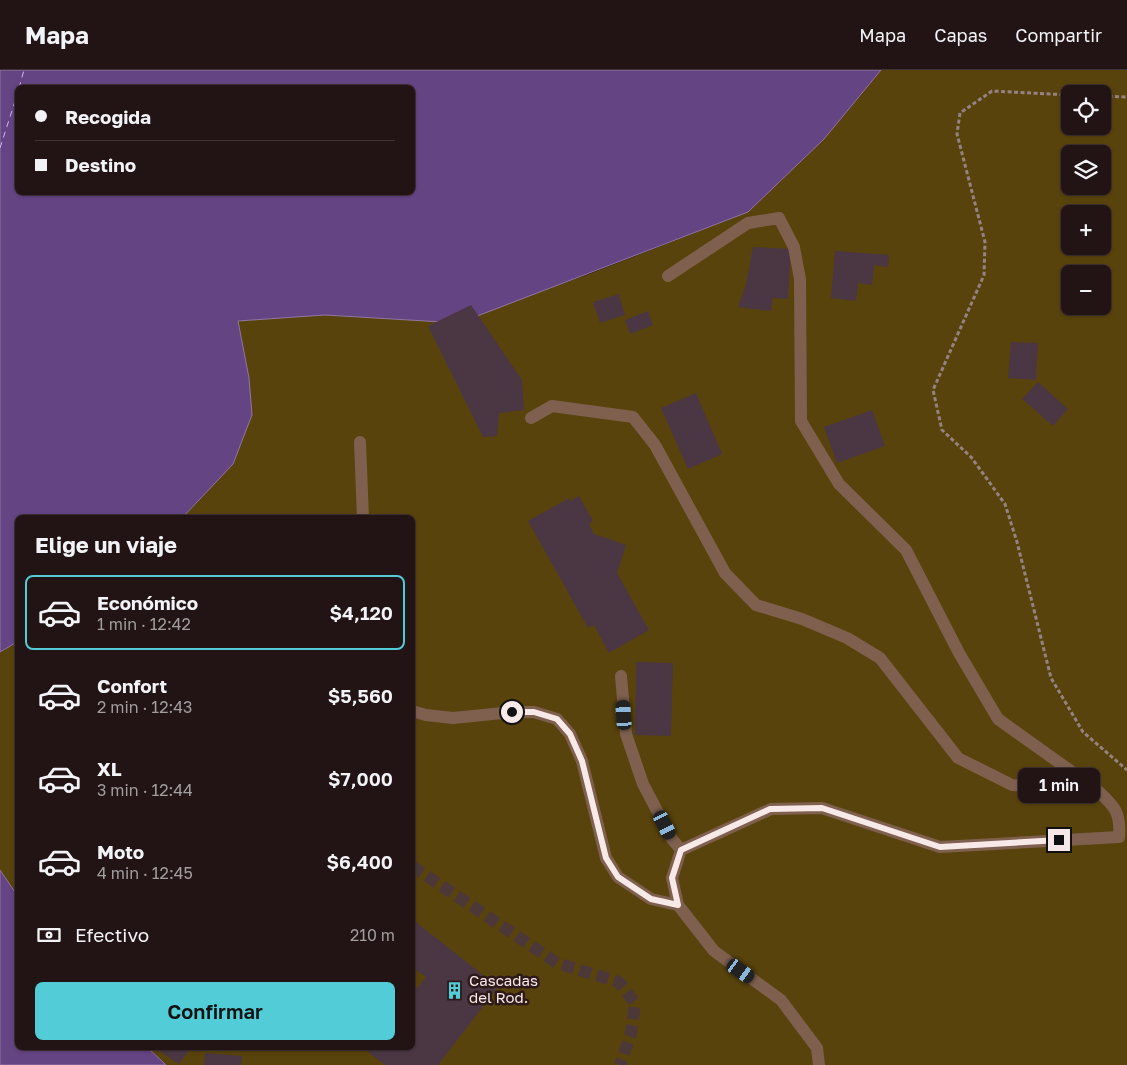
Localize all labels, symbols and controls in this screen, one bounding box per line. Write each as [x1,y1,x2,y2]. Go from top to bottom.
text: Mapa [25,20,89,49]
text: Mapa [859,24,906,46]
text: Capas [934,24,987,46]
text: Compartir [1015,24,1102,46]
map controls [1061,85,1111,315]
button: locate [1061,85,1111,135]
text: Recogida [65,105,151,128]
button: layers [1061,145,1111,195]
text: Destino [65,153,136,176]
button: + [1061,205,1111,255]
button: − [1061,265,1111,315]
text: Elige un viaje [35,531,177,558]
icon: car [37,590,82,635]
text: Económico [97,591,198,614]
text: $4,120 [330,601,393,624]
text: 1 min · 12:42 [97,614,191,634]
icon: car [37,673,82,718]
text: Confort [97,674,167,697]
text: $5,560 [328,684,393,707]
text: 2 min · 12:43 [97,697,192,717]
car [615,700,632,730]
route start [501,701,523,723]
icon: car [37,756,82,801]
text: XL [97,757,122,780]
text: $7,000 [328,767,393,790]
callout: 1 min [1018,768,1100,802]
text: 1 min [1039,775,1079,795]
text: 3 min · 12:44 [97,780,193,800]
car [651,808,678,842]
route end [1048,829,1070,851]
icon: car [37,839,82,884]
text: Moto [97,840,144,863]
text: $6,400 [327,850,393,873]
text: 4 min · 12:45 [97,863,193,883]
icon: cash [35,921,63,949]
text: Efectivo [75,923,149,946]
text: 210 m [350,925,395,945]
car [724,956,757,986]
place label: Cascadas del Rod. [469,971,538,1006]
building icon: Cascadas del Rod. [445,980,465,1000]
button: Confirmar [35,982,395,1040]

